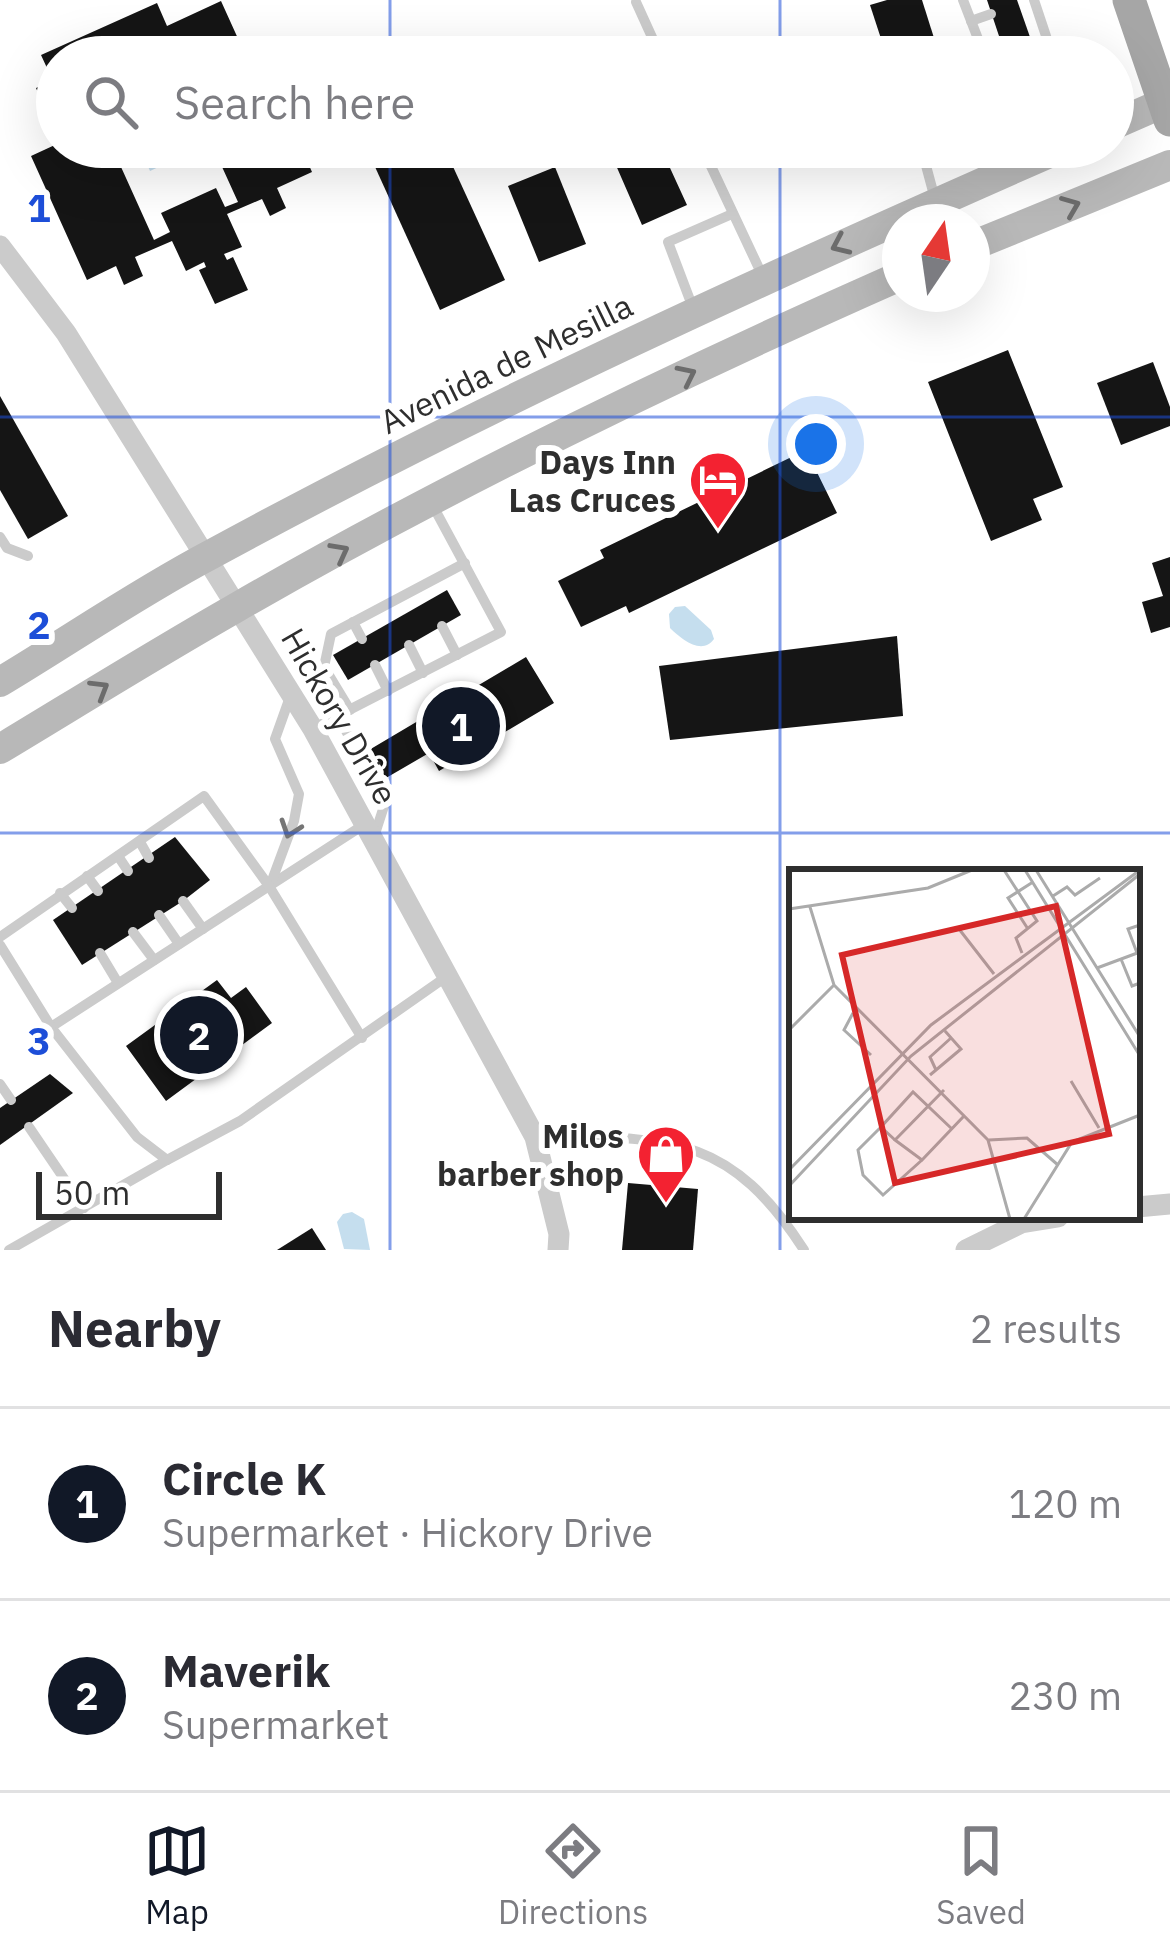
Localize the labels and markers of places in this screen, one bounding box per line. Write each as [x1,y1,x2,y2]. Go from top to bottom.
place label: Days Inn Las Cruces [509,440,676,521]
hotel icon: Days Inn Las Cruces [687,449,749,531]
pin: 1 [422,681,500,771]
pin: 2 [160,990,238,1080]
place label: Milos barber shop [437,1114,624,1195]
shop icon: Milos barber shop [635,1123,697,1205]

